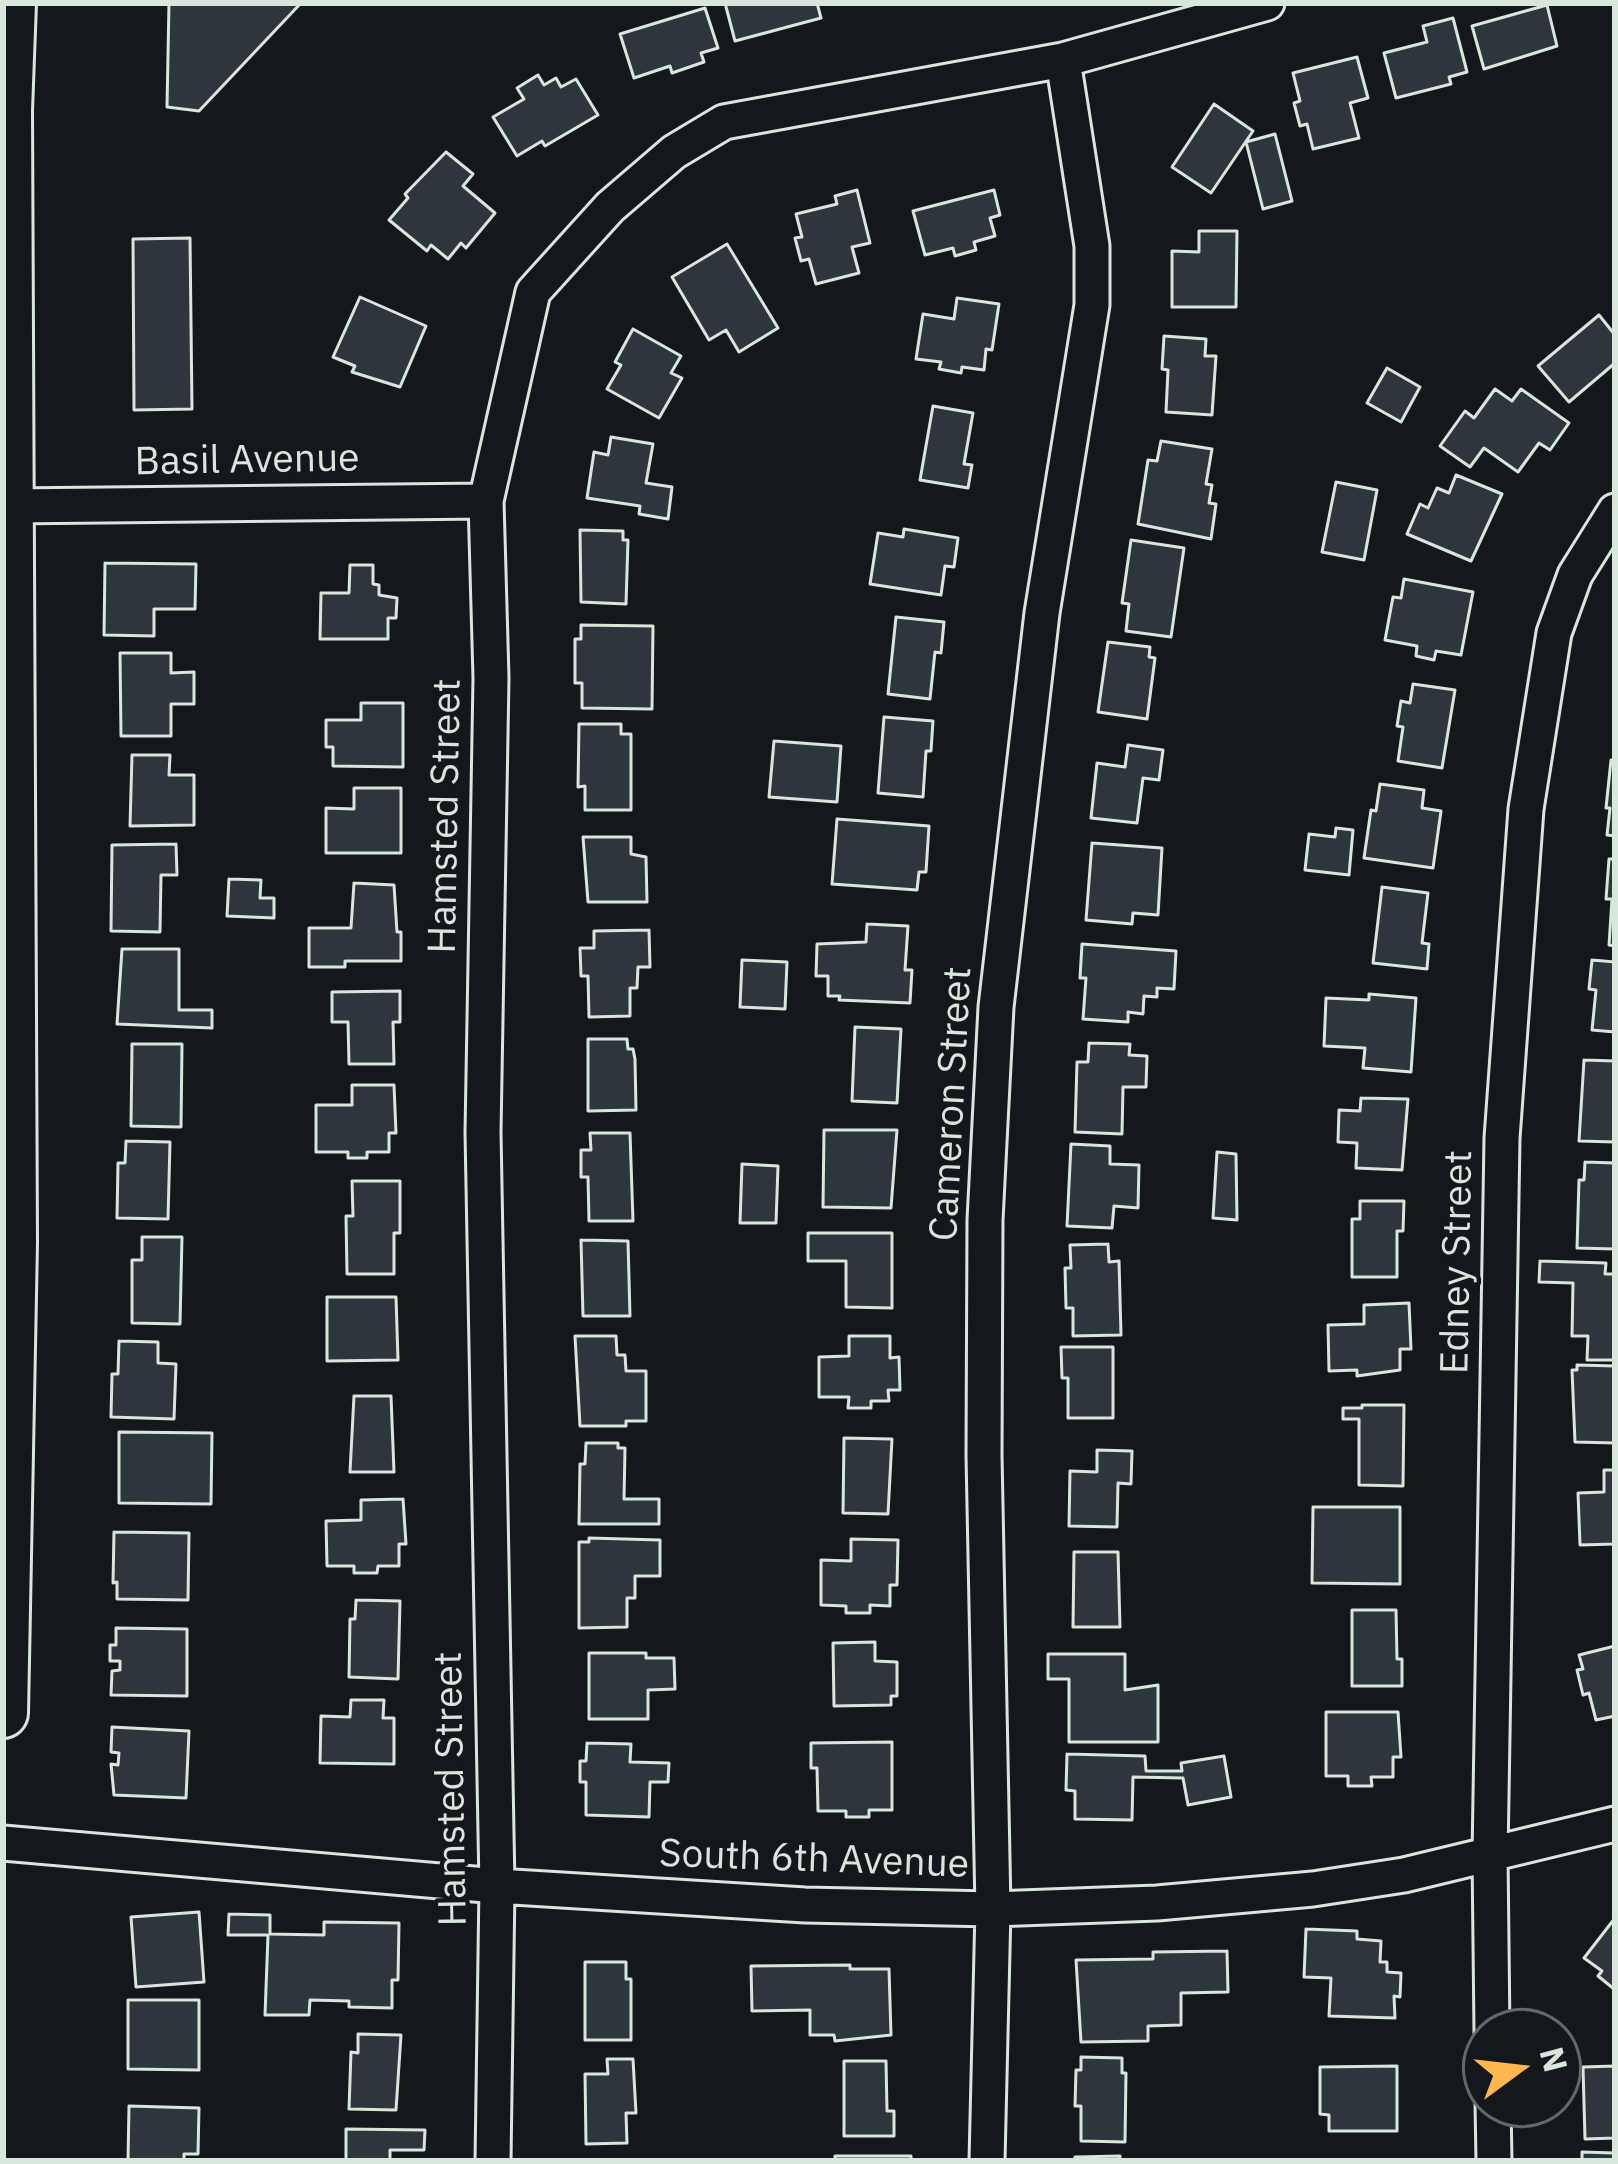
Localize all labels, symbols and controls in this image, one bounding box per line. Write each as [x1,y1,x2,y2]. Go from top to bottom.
street label: Basil Avenue [134,436,360,486]
street label: Hamsted Street [420,678,472,954]
street label: Cameron Street [921,966,983,1242]
street label: Edney Street [1433,1150,1483,1374]
street label: Hamsted Street [426,1651,478,1927]
street label: South 6th Avenue [658,1831,970,1889]
north arrow [1462,2008,1582,2128]
text: N [1530,2042,1578,2076]

